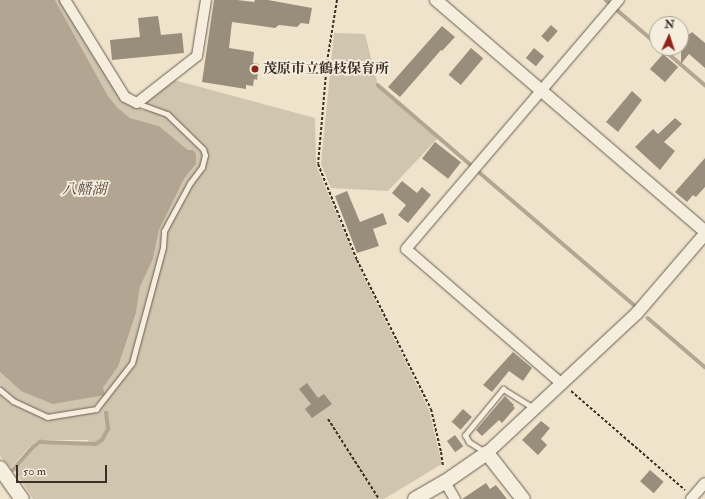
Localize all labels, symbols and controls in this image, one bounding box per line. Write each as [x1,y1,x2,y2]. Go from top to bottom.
north arrow [649,16,689,56]
text: N [664,18,675,31]
place label: 茂原市立鶴枝保育所 [263,61,389,77]
marker: 茂原市立鶴枝保育所 [250,64,260,74]
water label: 八幡湖 [62,181,106,199]
scale bar [18,457,109,483]
text: 50 m [23,464,46,479]

